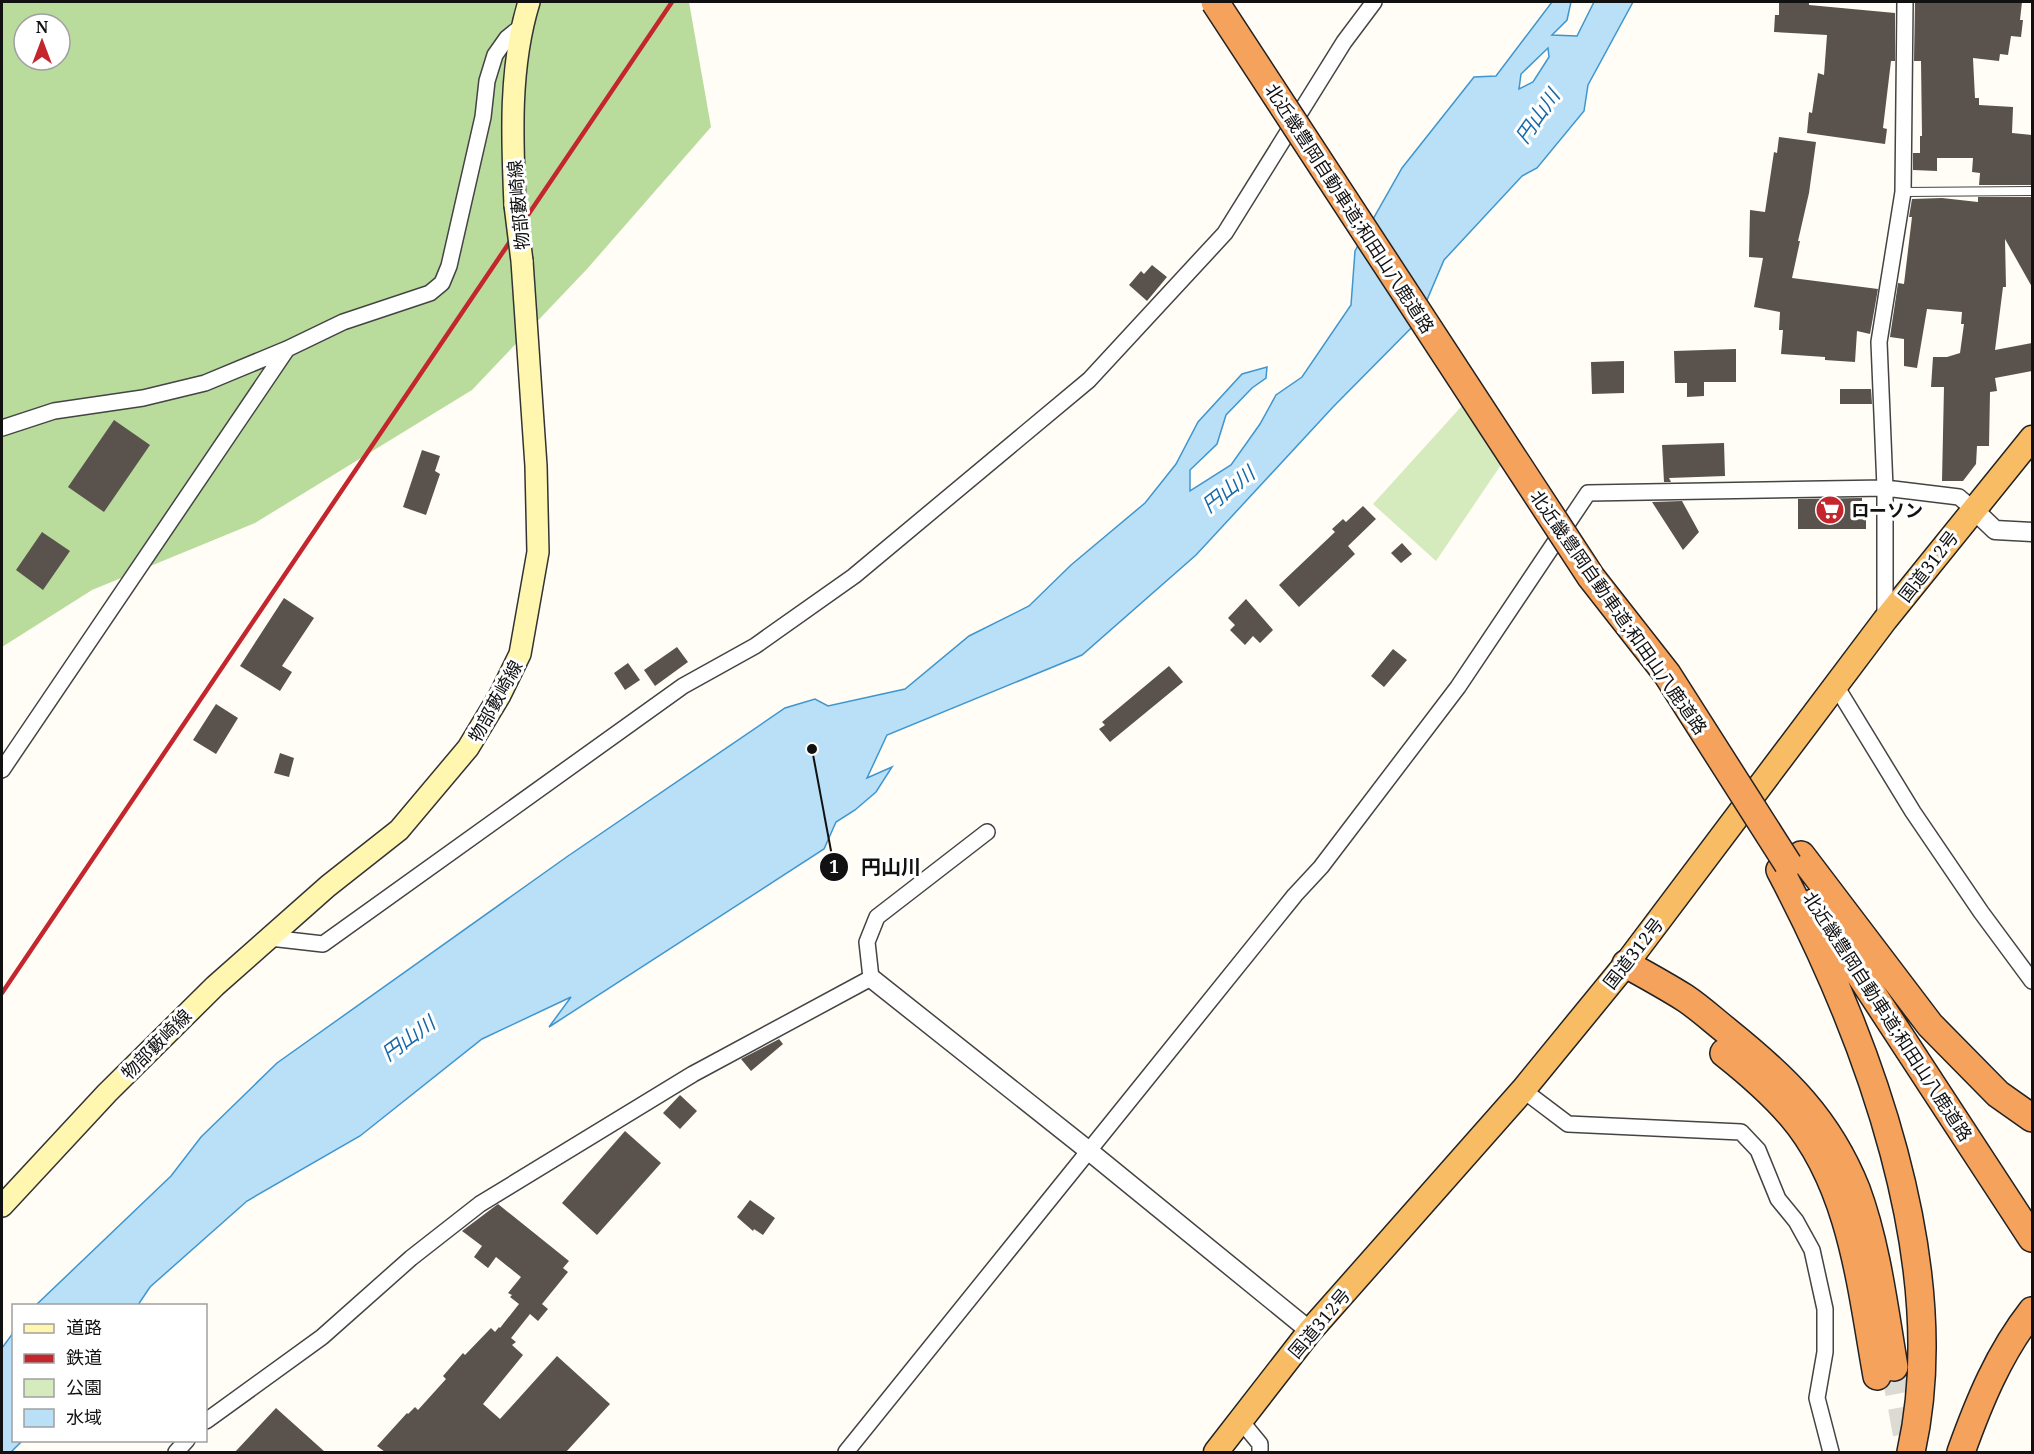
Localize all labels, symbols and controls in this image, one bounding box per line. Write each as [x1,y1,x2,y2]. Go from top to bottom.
north arrow [12,12,72,72]
text: N [36,16,49,38]
street label: 北近畿豊岡自動車道;和田山八鹿道路 [1260,79,1440,337]
water label: 円山川 [1509,82,1566,148]
street label: 物部藪崎線 [502,159,534,251]
water label: 円山川 [1196,459,1262,518]
street label: 北近畿豊岡自動車道;和田山八鹿道路 [1525,485,1713,739]
supermarket icon: ローソン [1814,494,1846,526]
place label: ローソン [1851,498,1923,522]
street label: 国道312号 [1893,525,1963,607]
street label: 物部藪崎線 [463,656,527,746]
callout: 円山川 [819,848,933,886]
text: 円山川 [861,853,921,880]
text: 1 [829,854,839,878]
street label: 北近畿豊岡自動車道;和田山八鹿道路 [1798,887,1978,1145]
street label: 国道312号 [1598,912,1668,994]
street label: 物部藪崎線 [116,1004,196,1084]
water label: 円山川 [376,1008,442,1067]
street label: 国道312号 [1283,1283,1355,1363]
legend [12,1304,207,1442]
text: 道路 [66,1315,102,1339]
text: 鉄道 [66,1345,102,1369]
text: 公園 [66,1375,102,1399]
text: 水域 [66,1405,102,1429]

